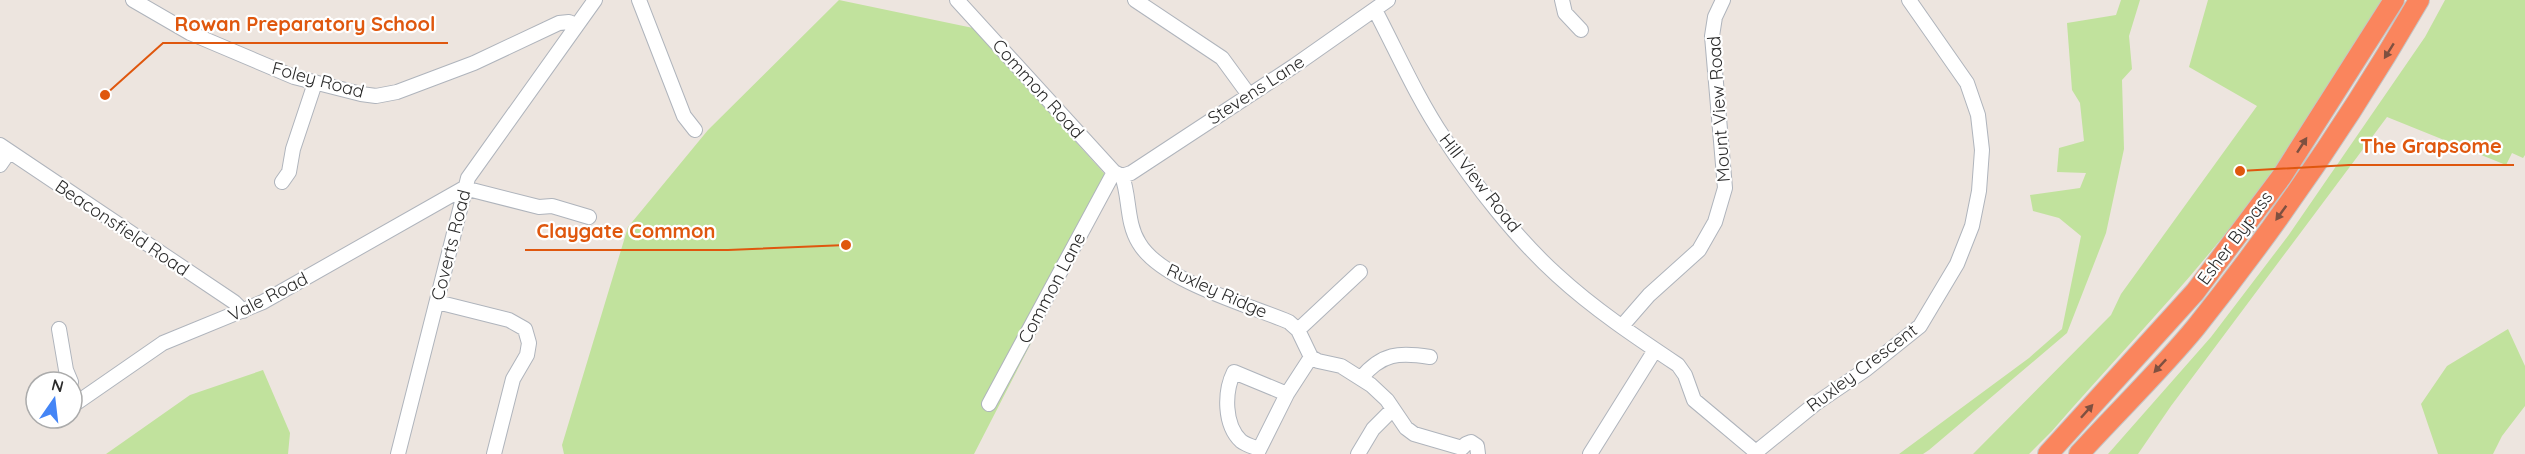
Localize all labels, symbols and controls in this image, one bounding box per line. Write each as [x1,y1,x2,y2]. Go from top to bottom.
callout: Rowan Preparatory School [163,5,448,43]
text: Rowan Preparatory School [175,11,435,36]
street label: Common Road [988,34,1089,143]
street label: Mount View Road [1702,35,1735,183]
one-way arrow [2384,43,2395,59]
street label: Stevens Lane [1203,50,1308,129]
street label: Foley Road [269,56,367,103]
callout: The Grapsome [2349,127,2514,165]
street label: Hill View Road [1435,129,1526,237]
text: The Grapsome [2360,133,2502,158]
one-way arrow [2297,137,2308,153]
street label: Beaconsfield Road [51,174,194,281]
street label: Esher Bypass [2192,186,2277,289]
street label: Coverts Road [426,187,475,303]
one-way arrow [2276,205,2287,221]
callout: Claygate Common [525,212,728,250]
text: Claygate Common [537,218,715,243]
street label: Common Lane [1013,228,1091,347]
street label: Ruxley Ridge [1163,258,1271,323]
street label: Vale Road [224,267,311,326]
street label: Ruxley Crescent [1802,318,1922,417]
one-way arrow [2153,358,2167,373]
north arrow [24,370,84,430]
text: N [50,374,66,397]
one-way arrow [2080,403,2094,418]

